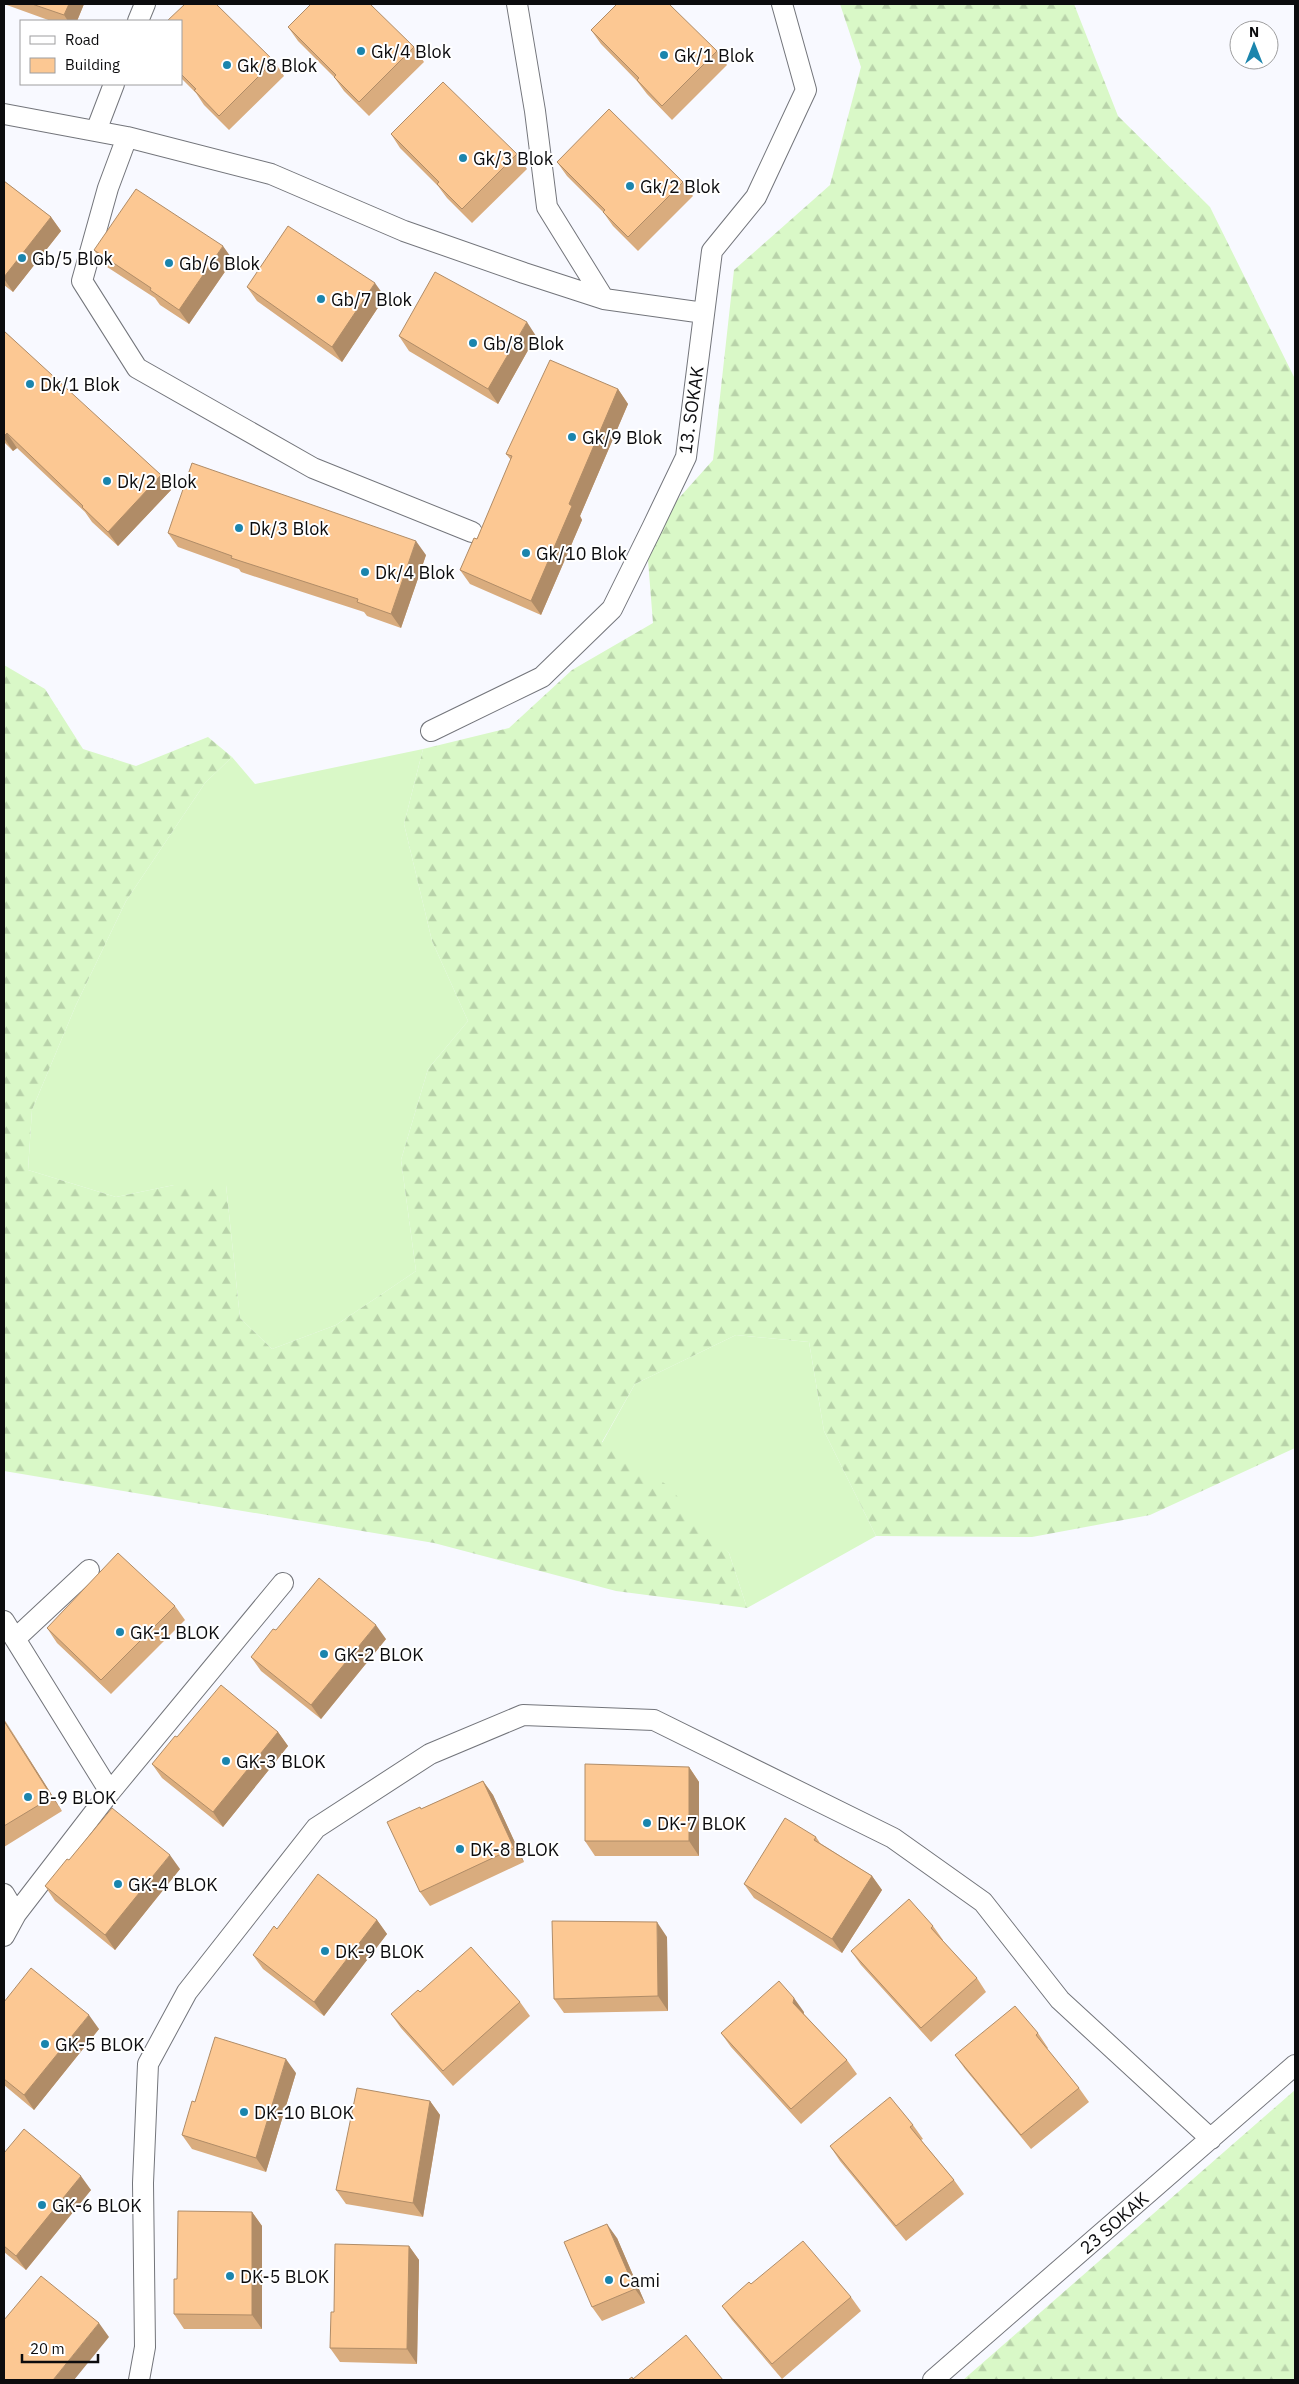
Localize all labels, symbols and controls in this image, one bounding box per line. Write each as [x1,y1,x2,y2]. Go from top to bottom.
legend [20,20,182,85]
north arrow [1229,20,1279,70]
text: N [1249,23,1259,41]
text: Road [65,30,100,49]
place label: Gk/4 Blok [371,40,452,63]
place label: Gk/1 Blok [674,44,755,67]
marker: Gk/4 Blok [355,45,367,57]
marker: Gk/1 Blok [658,49,670,61]
place label: Gk/8 Blok [237,54,318,77]
text: Building [65,55,120,74]
marker: Gk/8 Blok [221,59,233,71]
place label: Gk/3 Blok [473,147,554,170]
marker: Gk/3 Blok [457,152,469,164]
place label: Gk/2 Blok [640,175,721,198]
marker: Gk/2 Blok [624,180,636,192]
place label: Gb/5 Blok [32,247,114,270]
marker: Gb/5 Blok [16,252,28,264]
place label: Gb/6 Blok [179,252,261,275]
marker: Gb/6 Blok [163,257,175,269]
place label: Gb/7 Blok [331,288,413,311]
marker: Gb/7 Blok [315,293,327,305]
place label: Gb/8 Blok [483,332,565,355]
marker: Gb/8 Blok [467,337,479,349]
street label: 13. SOKAK [673,364,709,455]
place label: Dk/1 Blok [40,373,120,396]
marker: Dk/1 Blok [24,378,36,390]
place label: Gk/9 Blok [582,426,663,449]
marker: Gk/9 Blok [566,431,578,443]
place label: Dk/2 Blok [117,470,197,493]
marker: Dk/2 Blok [101,475,113,487]
place label: Dk/3 Blok [249,517,329,540]
marker: Dk/3 Blok [233,522,245,534]
place label: Gk/10 Blok [536,542,627,565]
marker: Gk/10 Blok [520,547,532,559]
place label: Dk/4 Blok [375,561,455,584]
marker: Dk/4 Blok [359,566,371,578]
place label: GK-1 BLOK [130,1621,220,1644]
marker: GK-1 BLOK [114,1626,126,1638]
place label: GK-2 BLOK [334,1643,424,1666]
marker: GK-2 BLOK [318,1648,330,1660]
place label: GK-3 BLOK [236,1750,326,1773]
marker: GK-3 BLOK [220,1755,232,1767]
place label: B-9 BLOK [38,1786,117,1809]
marker: B-9 BLOK [22,1791,34,1803]
place label: DK-7 BLOK [657,1812,747,1835]
marker: DK-7 BLOK [641,1817,653,1829]
place label: DK-8 BLOK [470,1838,560,1861]
marker: DK-8 BLOK [454,1843,466,1855]
place label: GK-4 BLOK [128,1873,218,1896]
marker: GK-4 BLOK [112,1878,124,1890]
place label: DK-9 BLOK [335,1940,425,1963]
marker: DK-9 BLOK [319,1945,331,1957]
place label: GK-5 BLOK [55,2033,145,2056]
marker: GK-5 BLOK [39,2038,51,2050]
place label: DK-10 BLOK [254,2101,355,2124]
marker: DK-10 BLOK [238,2106,250,2118]
street label: 23 SOKAK [1075,2187,1153,2259]
place label: GK-6 BLOK [52,2194,142,2217]
marker: GK-6 BLOK [36,2199,48,2211]
place label: DK-5 BLOK [240,2265,330,2288]
place label: Cami [619,2269,660,2292]
marker: DK-5 BLOK [224,2270,236,2282]
marker: Cami [603,2274,615,2286]
scale bar [22,2332,99,2364]
text: 20 m [30,2339,65,2358]

